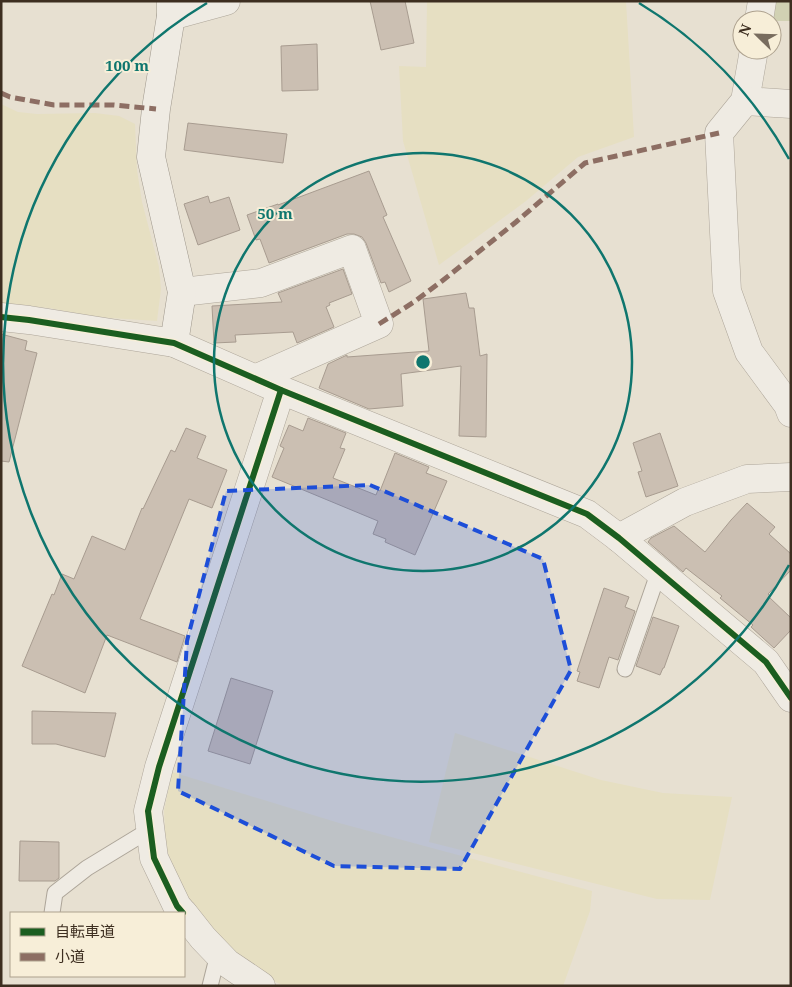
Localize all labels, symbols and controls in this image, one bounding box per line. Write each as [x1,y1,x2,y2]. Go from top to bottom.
north arrow [732,10,782,60]
text: N [734,21,755,39]
text: 100 m [105,55,149,75]
text: 50 m [257,203,293,223]
centre of rings [414,353,432,371]
legend [10,912,185,977]
text: 自転車道 [55,921,115,941]
text: 小道 [55,946,85,966]

